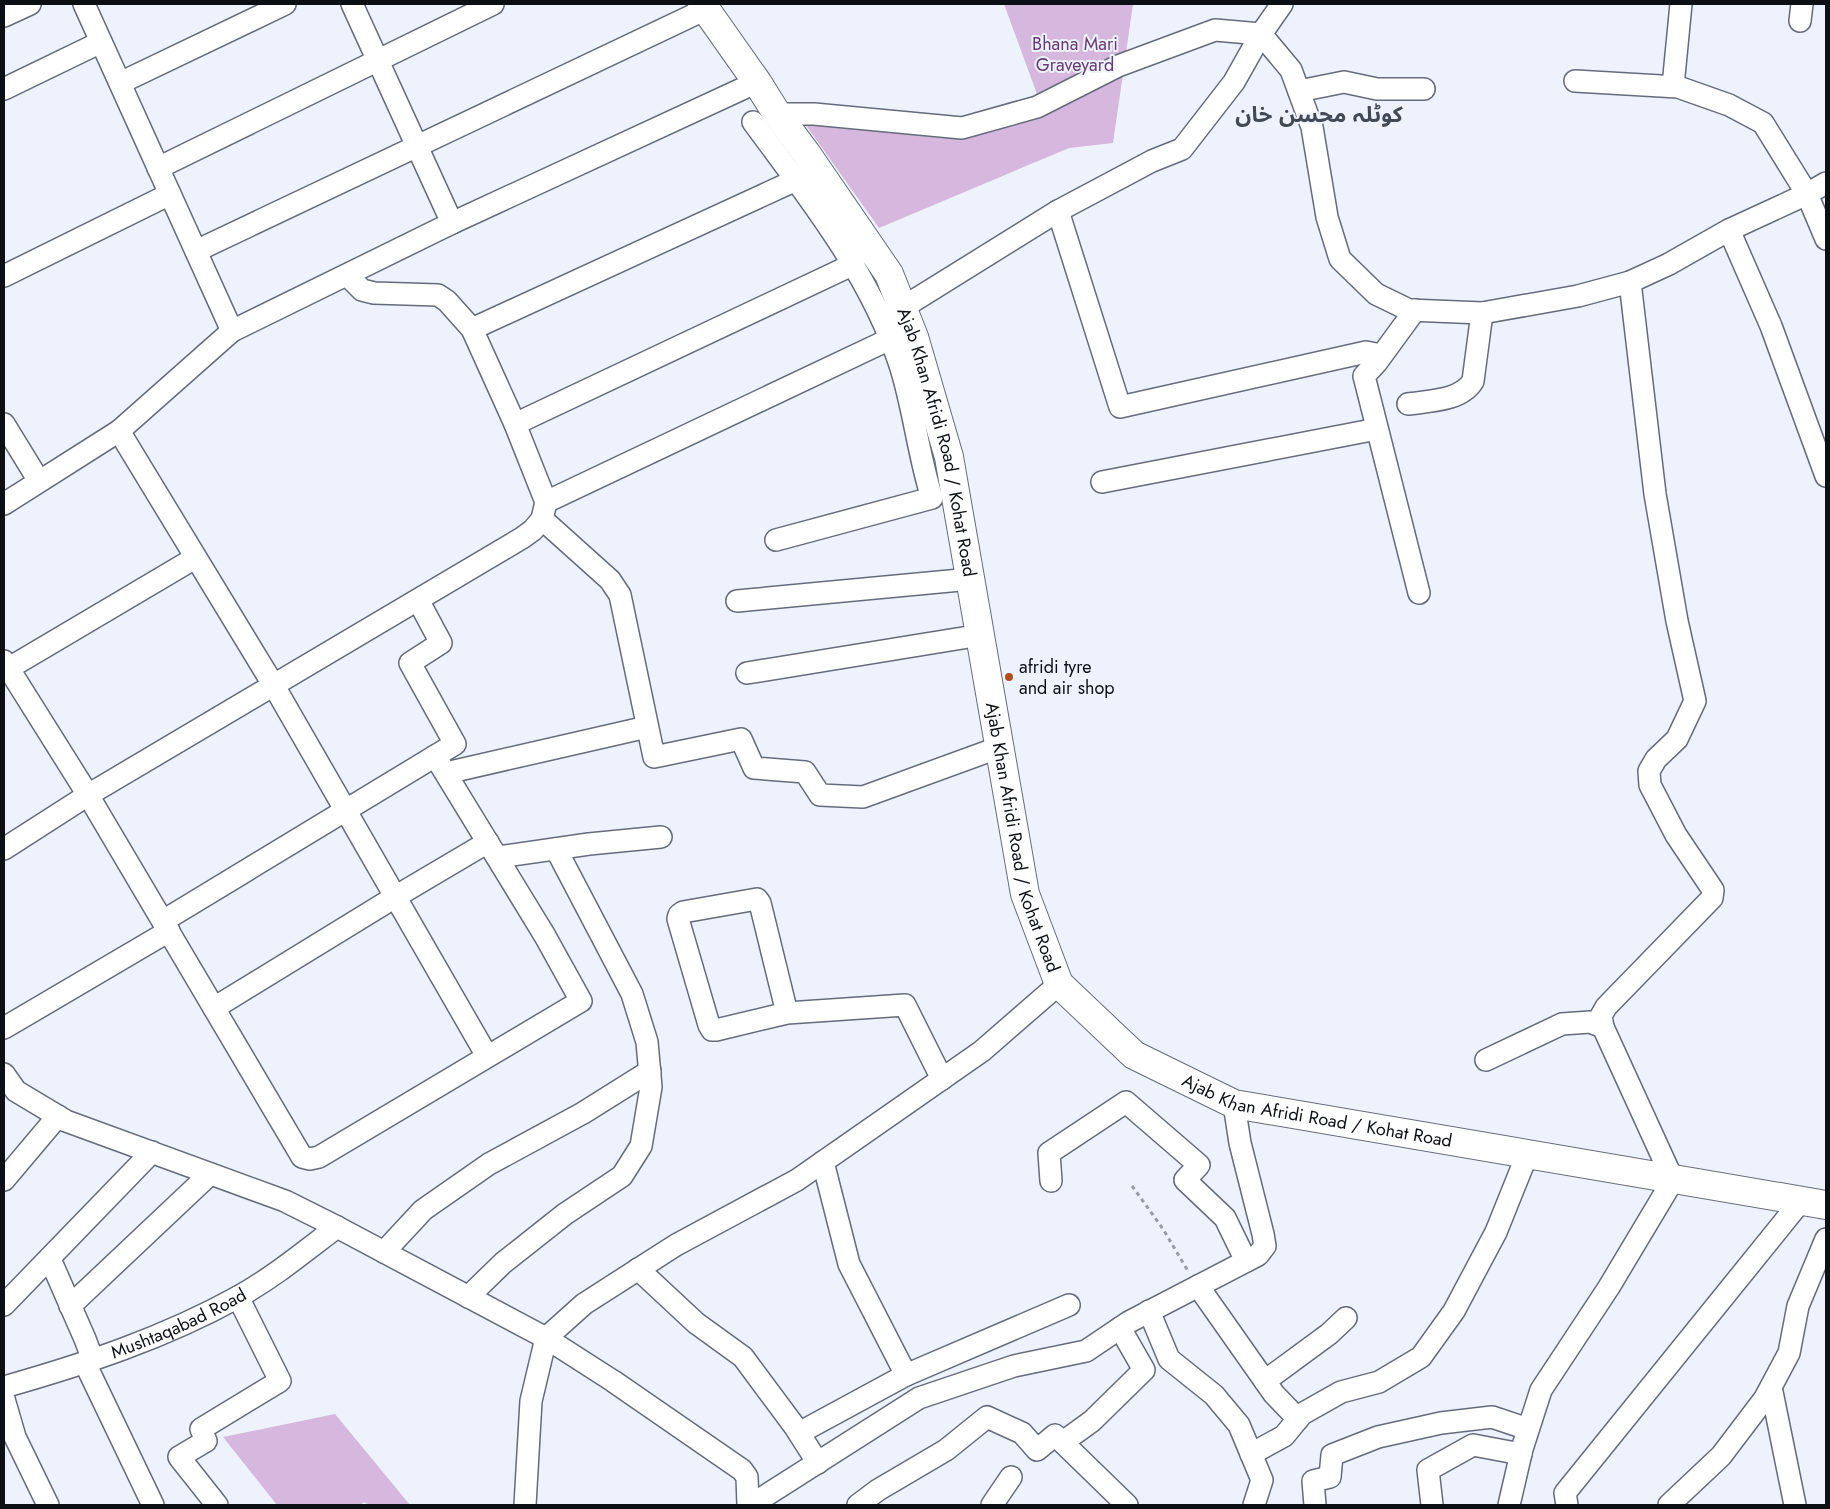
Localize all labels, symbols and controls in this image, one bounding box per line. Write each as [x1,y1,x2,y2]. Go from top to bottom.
park label: Bhana Mari Graveyard [1032,31,1118,78]
district label: کوٹلہ محسن خان [1235,98,1404,130]
street label: Ajab Khan Afridi Road / Kohat Road [891,303,983,579]
place label: afridi tyre and air shop [1019,654,1114,701]
marker: afridi tyre and air shop [1003,671,1015,683]
street label: Ajab Khan Afridi Road / Kohat Road [979,700,1066,976]
street label: Ajab Khan Afridi Road / Kohat Road [1178,1068,1454,1154]
street label: Mushtaqabad Road [107,1282,251,1365]

